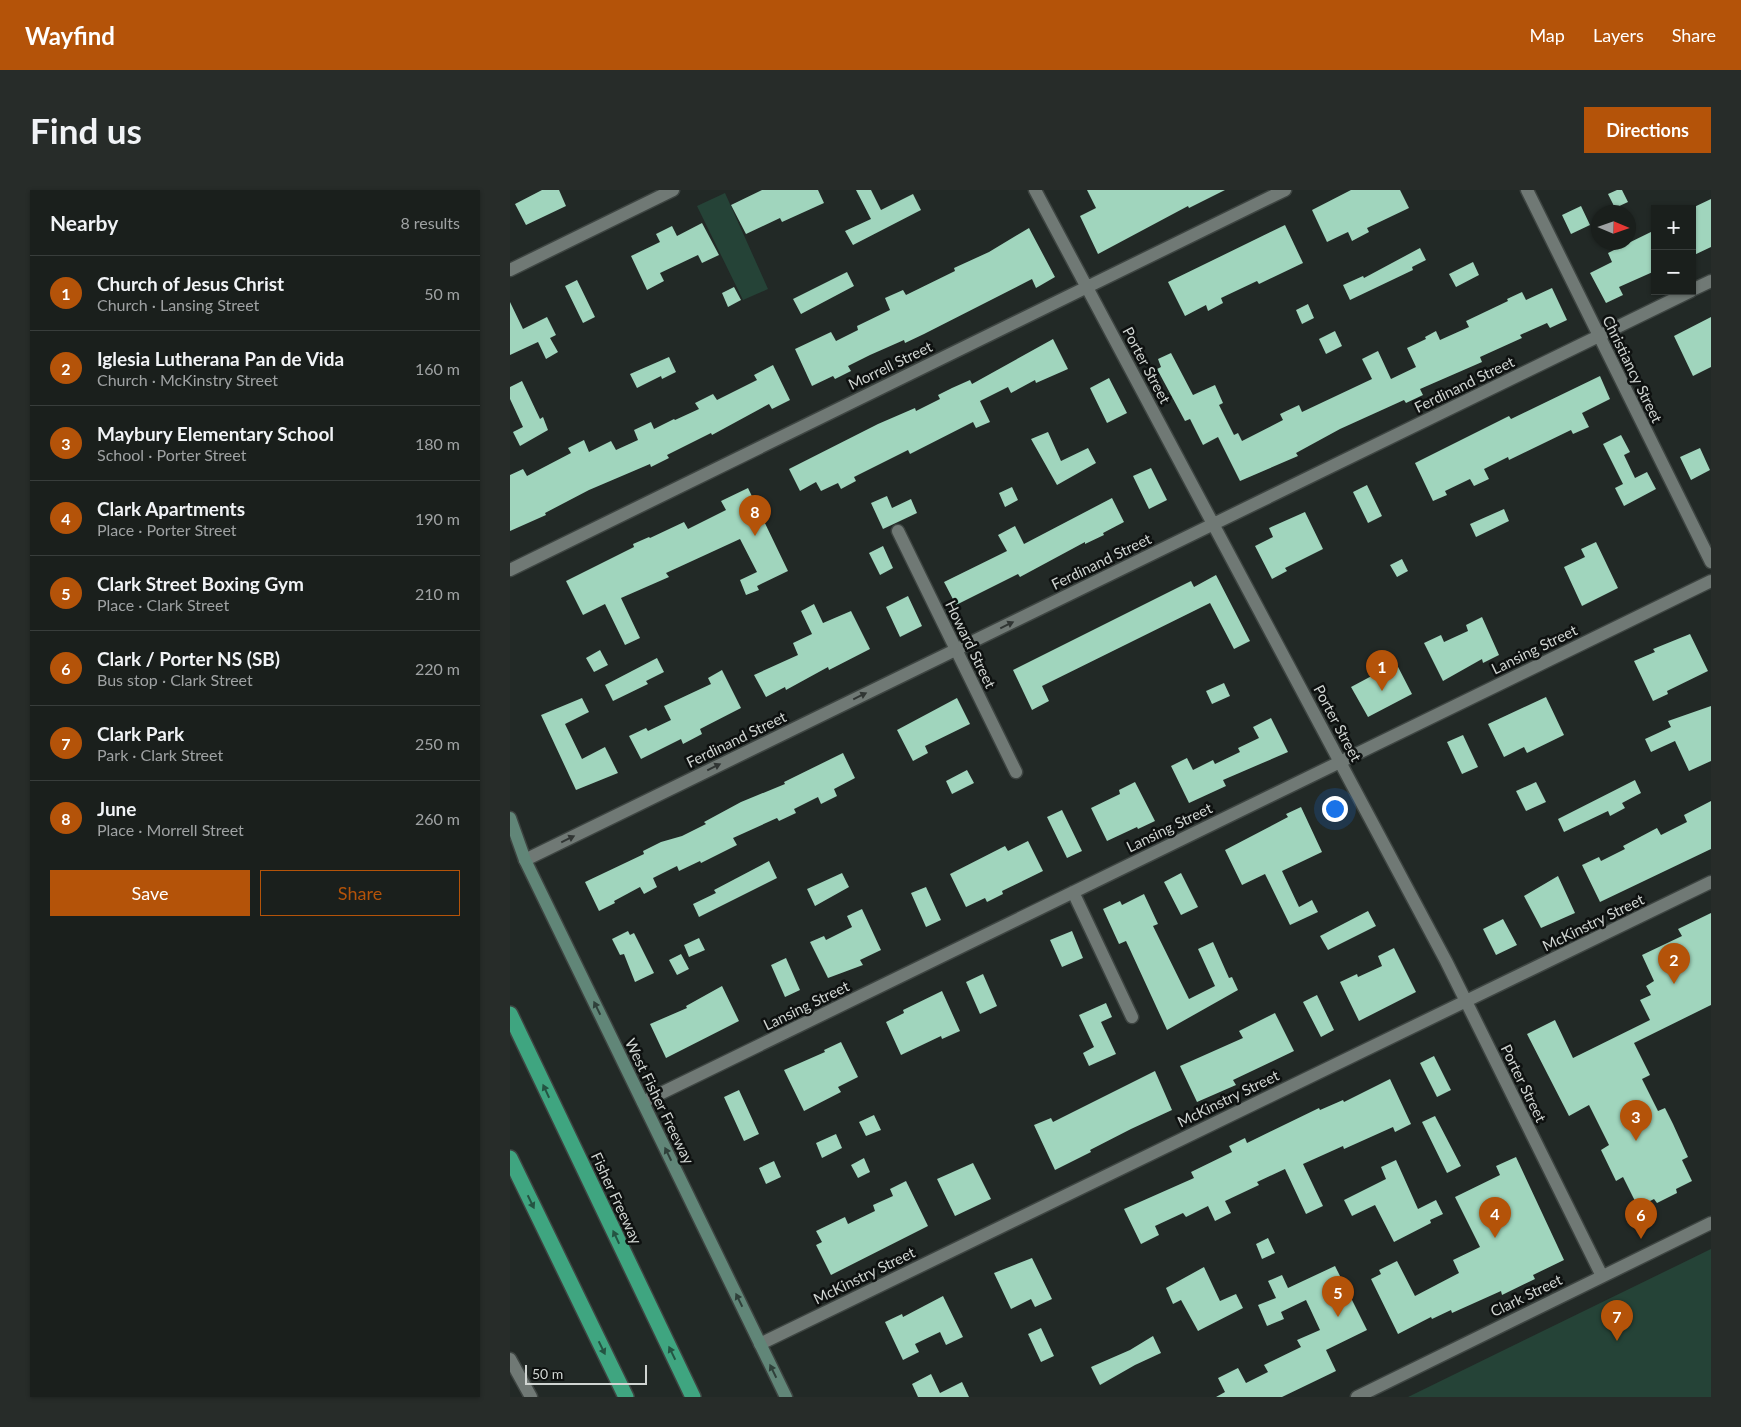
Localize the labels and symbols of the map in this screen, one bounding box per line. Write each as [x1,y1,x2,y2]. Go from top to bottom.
north arrow [1591,205,1636,250]
street label: Christiancy Street [1599,313,1667,426]
street label: Porter Street [1119,324,1175,407]
street label: Morrell Street [845,337,935,393]
street label: Ferdinand Street [1411,352,1517,416]
pin: 8 [739,495,771,536]
street label: Ferdinand Street [1048,529,1154,593]
street label: Howard Street [942,597,1000,691]
street label: Lansing Street [1488,620,1580,678]
one-way arrow [999,621,1014,629]
pin: 1 [1366,650,1398,691]
street label: Porter Street [1310,682,1366,765]
one-way arrow [853,692,868,700]
street label: Ferdinand Street [683,707,789,771]
one-way arrow [707,763,722,772]
your location [1322,796,1348,822]
street label: Lansing Street [1123,798,1215,856]
one-way arrow [561,835,576,843]
street label: McKinstry Street [1539,889,1647,954]
pin: 2 [1658,943,1690,984]
street label: Lansing Street [760,976,852,1034]
one-way arrow [592,1001,600,1015]
street label: West Fisher Freeway [622,1035,698,1167]
street label: Porter Street [1497,1041,1551,1125]
street label: McKinstry Street [1174,1065,1282,1130]
one-way arrow [542,1083,550,1098]
pin: 3 [1620,1100,1652,1141]
one-way arrow [663,1147,671,1161]
street label: Fisher Freeway [588,1149,646,1247]
one-way arrow [527,1195,535,1209]
pin: 4 [1479,1197,1511,1238]
pin: 6 [1625,1198,1657,1239]
one-way arrow [611,1230,619,1244]
street label: McKinstry Street [810,1242,918,1307]
street label: Clark Street [1487,1270,1565,1320]
pin: 5 [1322,1276,1354,1317]
one-way arrow [734,1293,742,1307]
pin: 7 [1601,1300,1633,1341]
one-way arrow [598,1341,606,1356]
one-way arrow [668,1346,676,1360]
scale bar [525,1362,648,1385]
one-way arrow [769,1363,777,1378]

